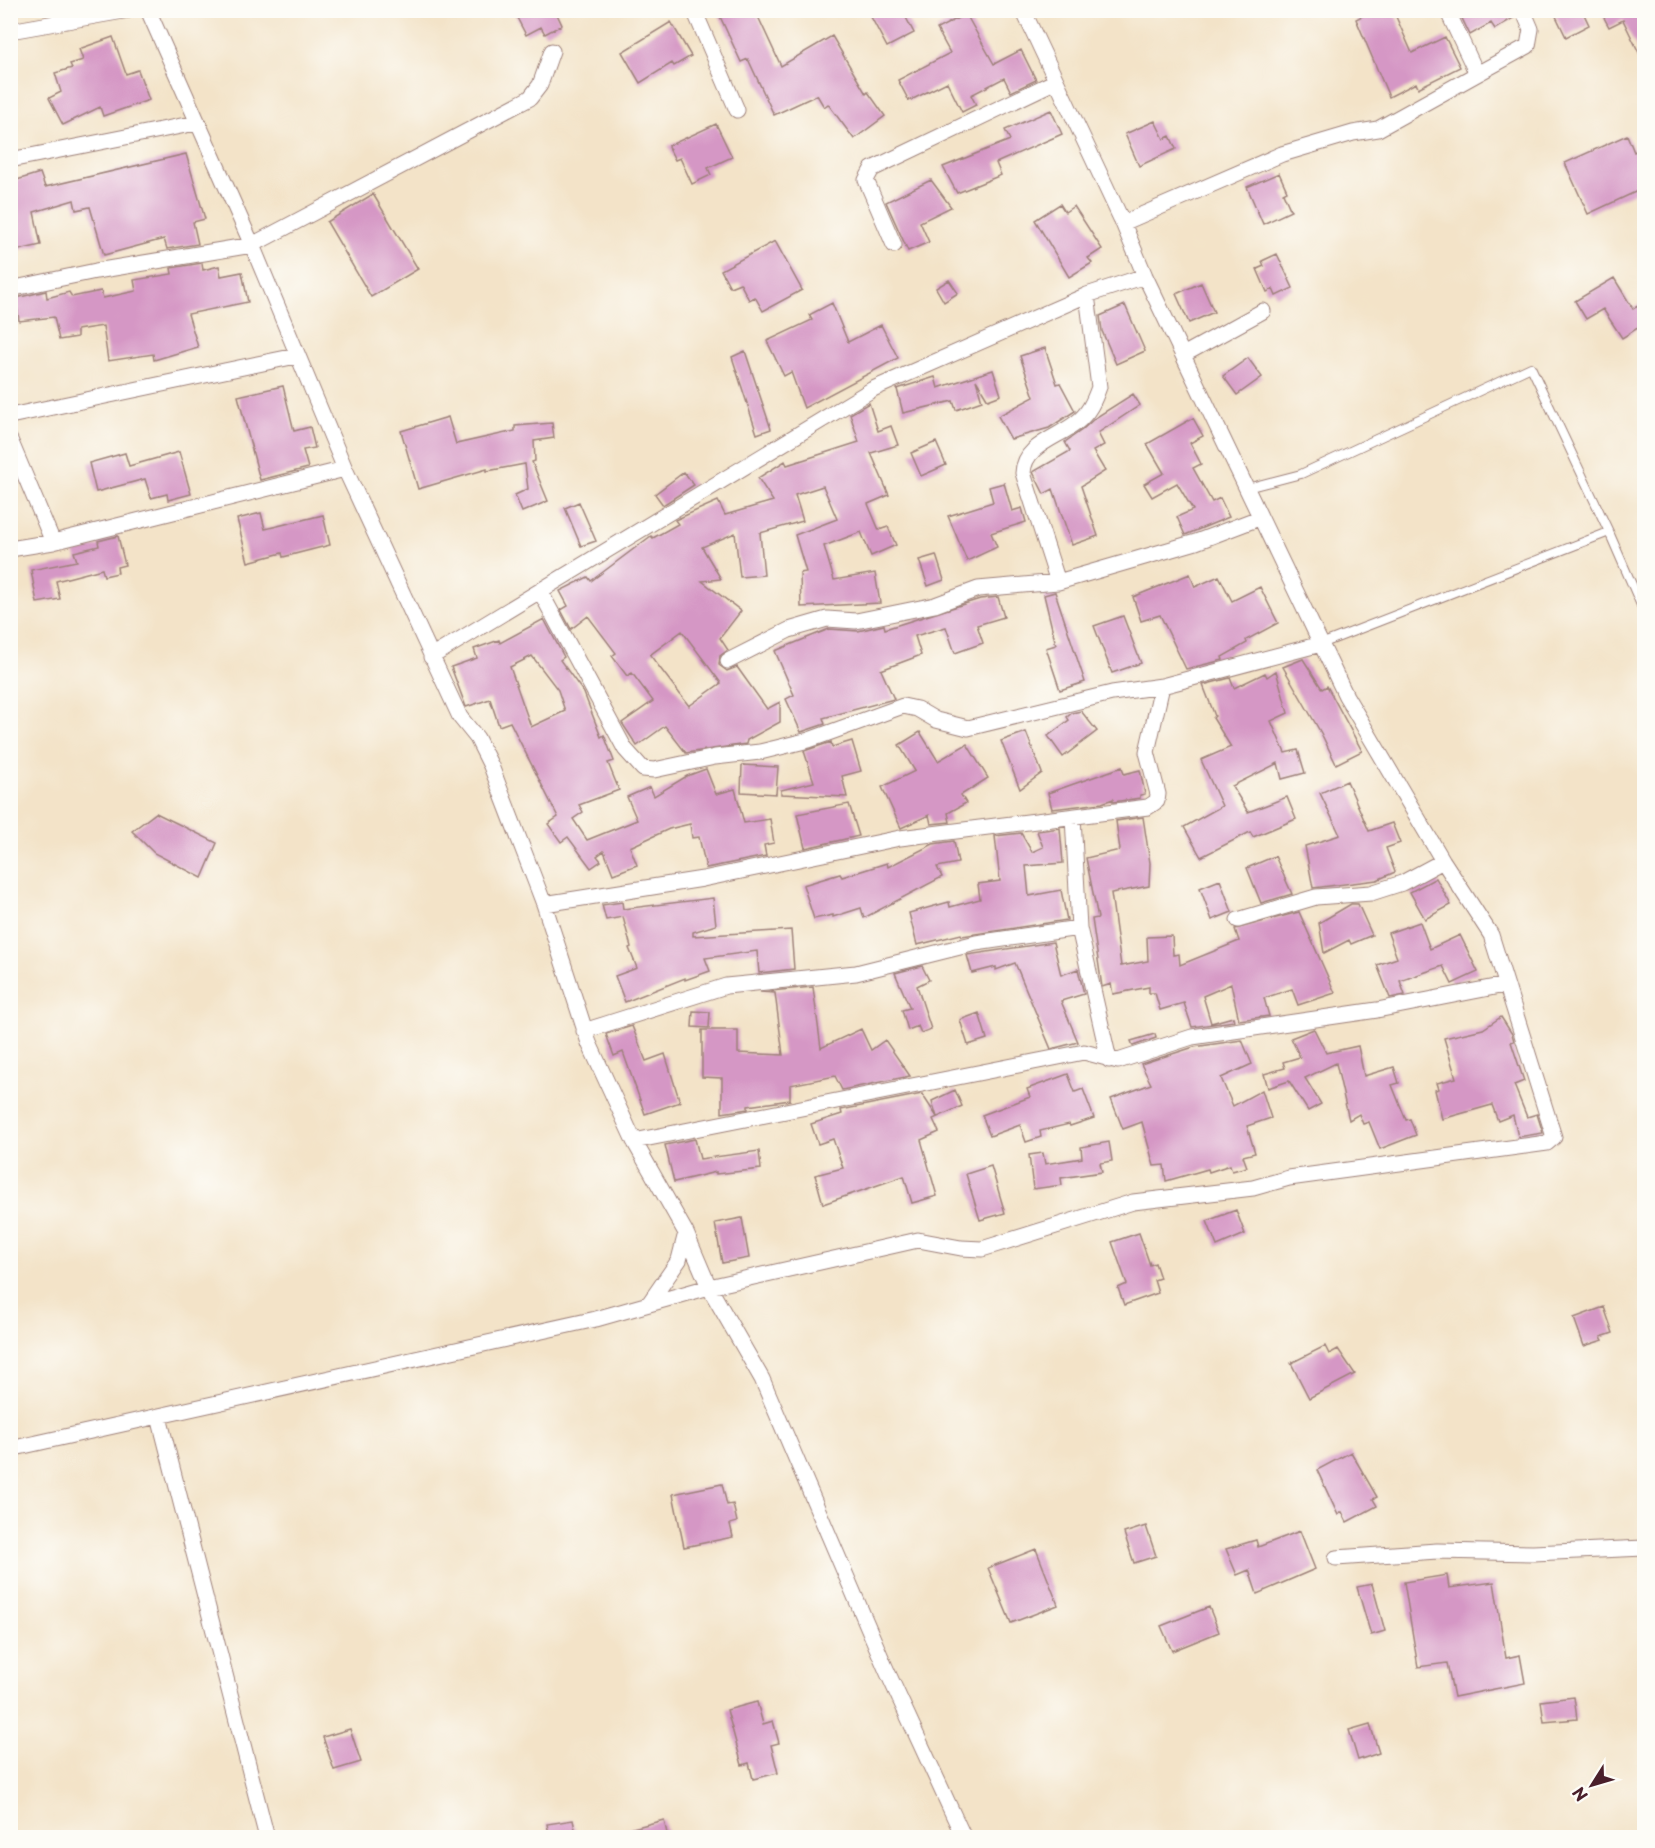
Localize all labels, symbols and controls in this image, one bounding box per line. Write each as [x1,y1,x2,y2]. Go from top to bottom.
north arrow [1562,1755,1622,1815]
text: N [1566,1782,1593,1807]

